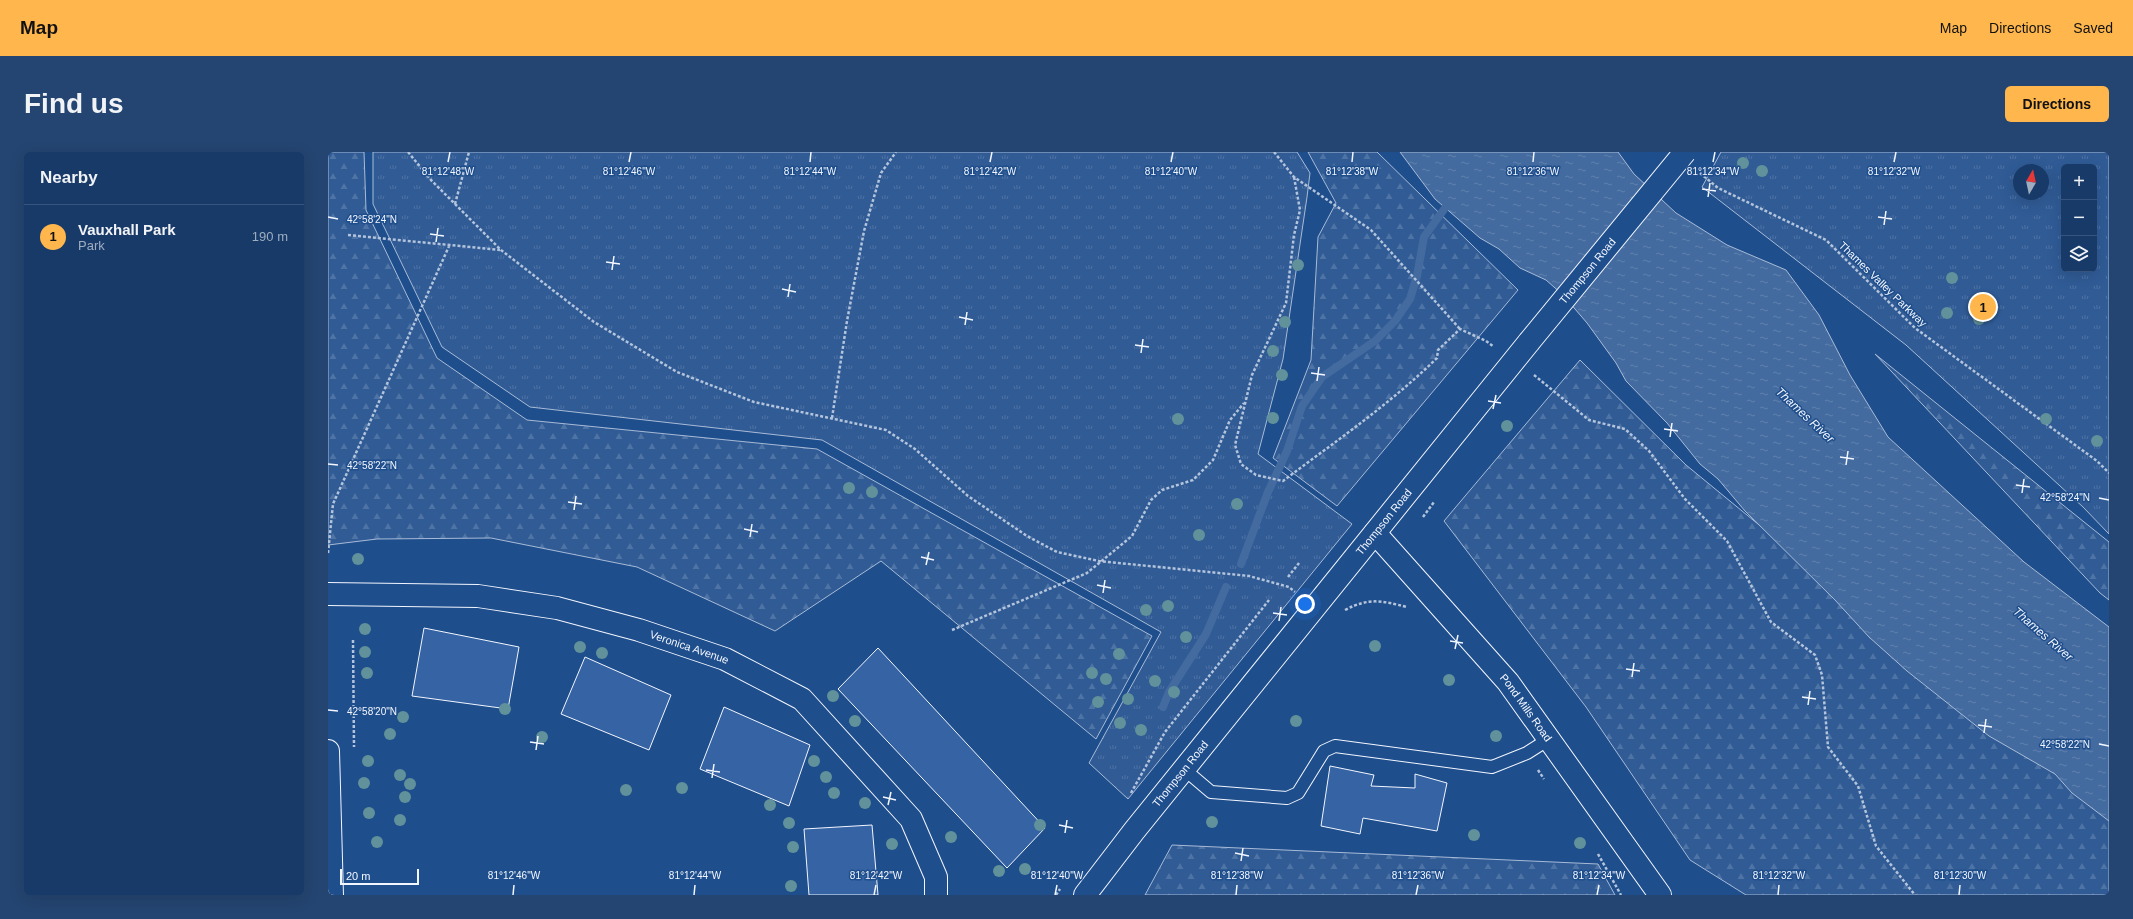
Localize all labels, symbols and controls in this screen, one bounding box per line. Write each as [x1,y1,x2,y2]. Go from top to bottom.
text: Map [20,17,58,38]
text: Map [1940,20,1967,36]
text: Directions [1989,20,2051,36]
text: Saved [2073,20,2113,36]
button: Directions [2005,86,2109,122]
text: Find us [24,88,124,119]
north arrow [2013,164,2049,200]
map controls [2061,164,2097,272]
button: + [2061,164,2097,200]
text: 81°12'48"W [422,166,475,177]
text: 81°12'46"W [603,166,656,177]
text: 81°12'44"W [784,166,837,177]
text: 81°12'42"W [964,166,1017,177]
text: 81°12'40"W [1145,166,1198,177]
text: 81°12'38"W [1326,166,1379,177]
text: 81°12'36"W [1507,166,1560,177]
text: 81°12'34"W [1687,166,1740,177]
text: 81°12'32"W [1868,166,1921,177]
text: Nearby [40,168,98,187]
button: − [2061,200,2097,236]
text: 42°58'24"N [347,214,397,225]
text: Vauxhall Park [78,221,176,238]
text: 1 [49,229,57,244]
text: 190 m [252,229,288,244]
street label: Thompson Road [1557,236,1618,306]
button: layers [2061,236,2097,272]
text: Park [78,238,105,253]
street label: Thames Valley Parkway [1837,239,1930,329]
pin: 1 [1970,292,1996,322]
water label: Thames River [1773,384,1838,446]
text: 42°58'22"N [347,460,397,471]
street label: Thompson Road [1353,486,1414,557]
text: 42°58'24"N [2040,492,2090,503]
your location [1295,594,1315,614]
water label: Thames River [2010,604,2077,664]
street label: Veronica Avenue [648,628,731,666]
street label: Pond Mills Road [1498,671,1554,744]
text: 42°58'20"N [347,706,397,717]
street label: Thompson Road [1150,738,1210,809]
text: 42°58'22"N [2040,739,2090,750]
scale bar [340,867,419,886]
text: 20 m [346,870,370,882]
text: 81°12'46"W [488,870,541,881]
text: 81°12'44"W [669,870,722,881]
text: 81°12'42"W [850,870,903,881]
text: 81°12'40"W [1031,870,1084,881]
text: 81°12'38"W [1211,870,1264,881]
text: 81°12'36"W [1392,870,1445,881]
text: 81°12'34"W [1573,870,1626,881]
text: 81°12'32"W [1753,870,1806,881]
text: 81°12'30"W [1934,870,1987,881]

